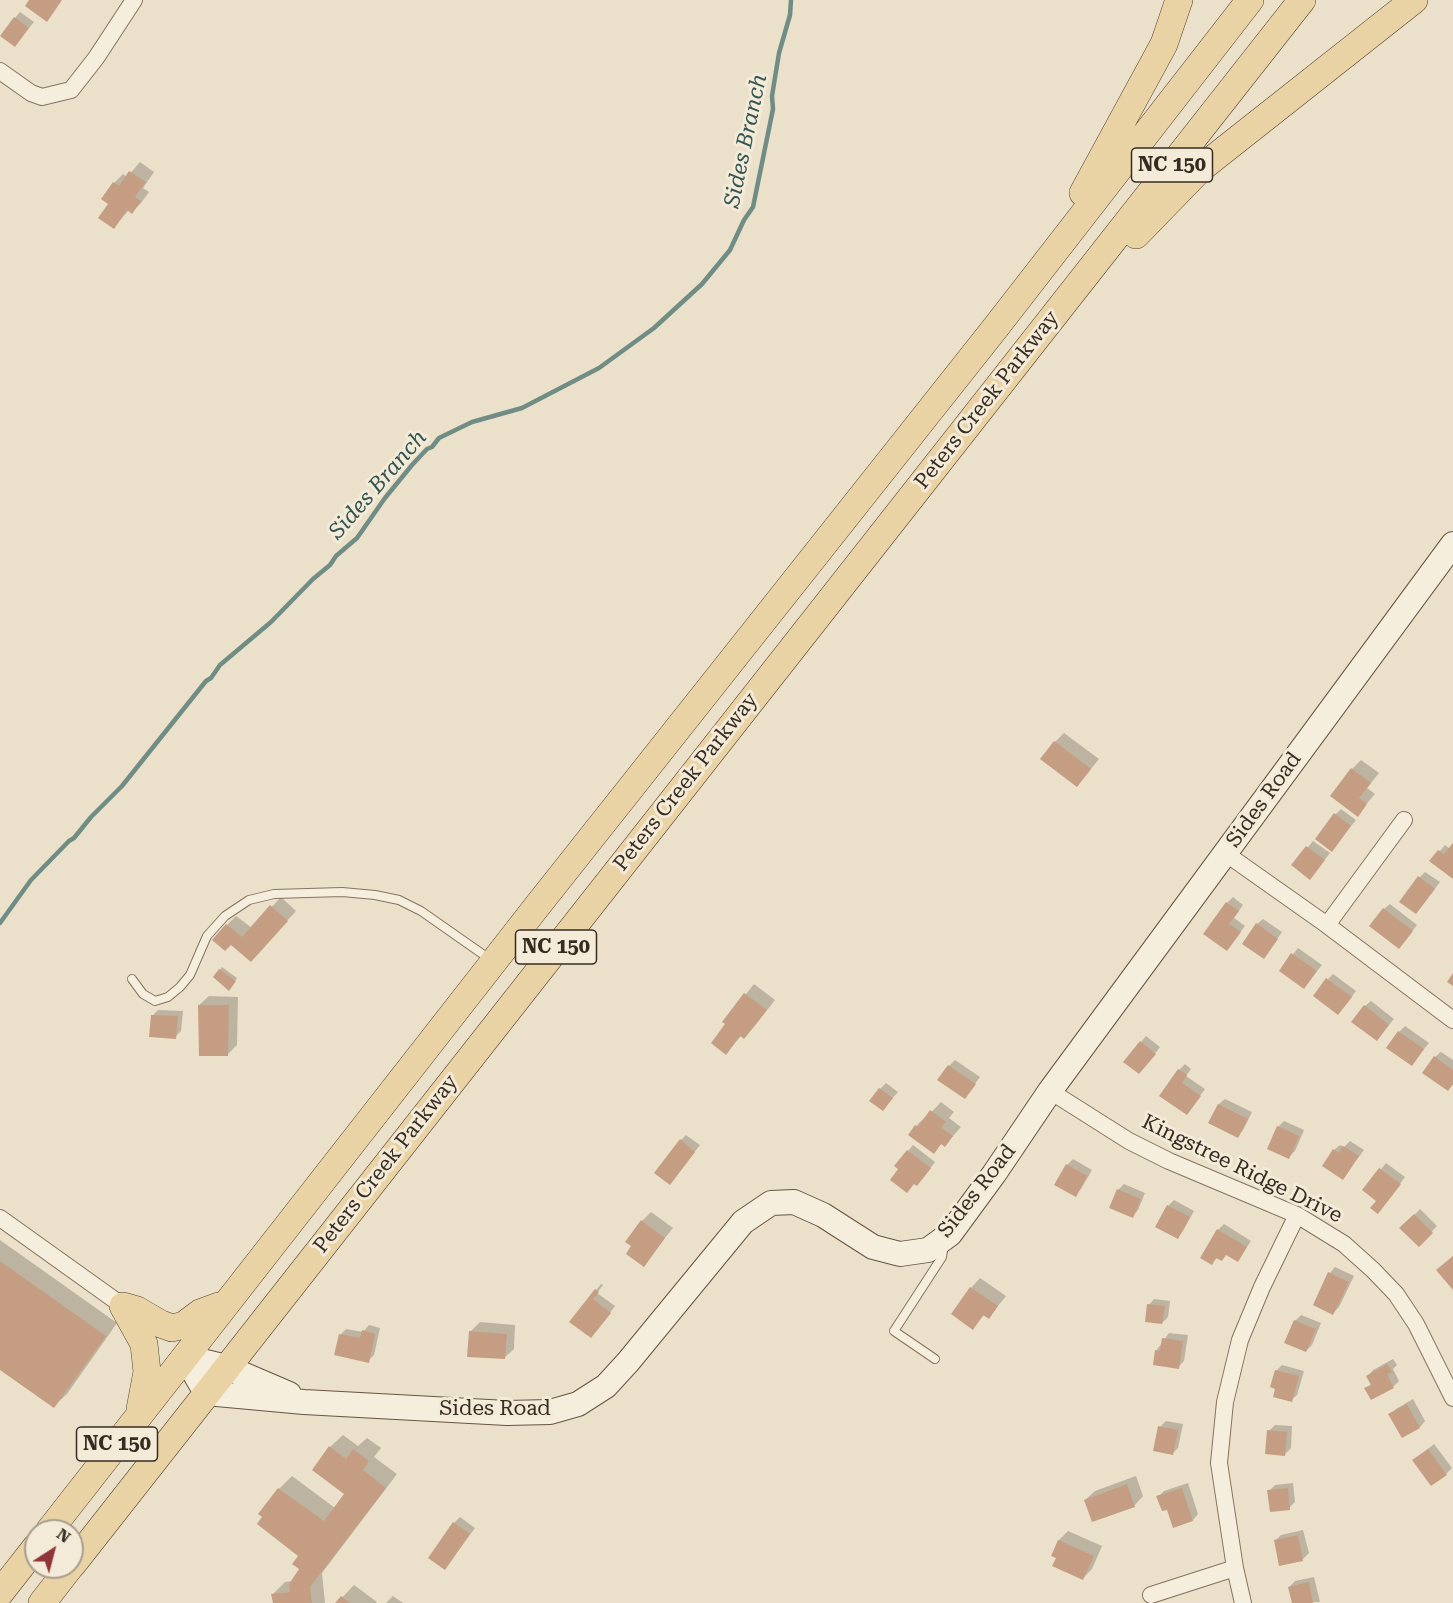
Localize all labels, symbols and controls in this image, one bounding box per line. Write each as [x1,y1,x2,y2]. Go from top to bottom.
water label: Sides Branch [719,72,773,210]
road number: NC 150 [1132,148,1212,182]
street label: Peters Creek Parkway [910,306,1064,494]
water label: Sides Branch [323,425,433,545]
street label: Peters Creek Parkway [609,688,763,876]
street label: Sides Road [1221,747,1307,853]
road number: NC 150 [516,930,596,964]
street label: Peters Creek Parkway [309,1070,463,1258]
street label: Kingstree Ridge Drive [1138,1109,1346,1229]
street label: Sides Road [933,1139,1021,1243]
street label: Sides Road [439,1396,551,1422]
road number: NC 150 [76,1427,158,1461]
north arrow [24,1519,84,1579]
text: N [53,1524,74,1547]

